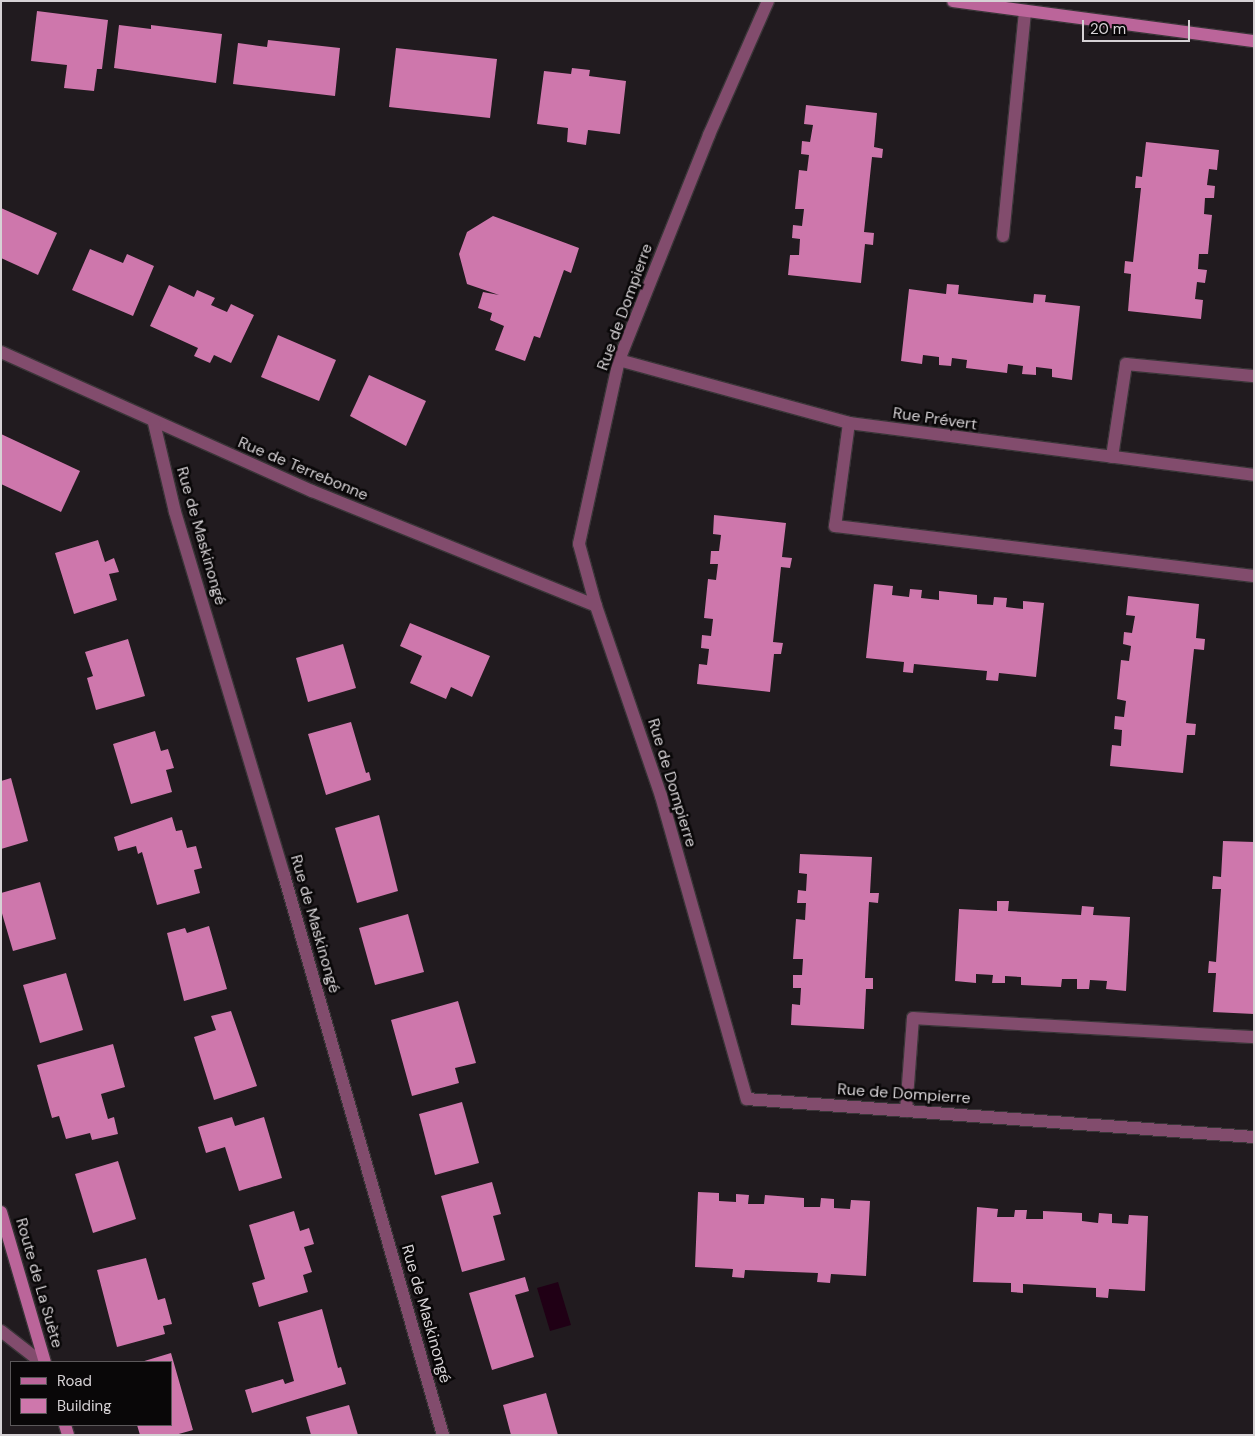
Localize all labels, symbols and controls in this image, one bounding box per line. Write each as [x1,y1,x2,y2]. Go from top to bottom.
scale bar [1085,10,1192,42]
text: 20 m [1090,19,1126,39]
street label: Rue de Dompierre [593,241,657,373]
street label: Rue Prévert [892,404,978,434]
street label: Rue de Terrebonne [235,433,371,505]
street label: Rue de Maskinongé [172,465,230,607]
street label: Rue de Dompierre [643,716,701,850]
street label: Rue de Maskinongé [286,853,344,995]
street label: Rue de Dompierre [837,1080,971,1108]
street label: Route de La Suète [11,1216,67,1350]
street label: Rue de Maskinongé [397,1243,455,1385]
legend [10,1361,172,1426]
text: Road [57,1371,92,1391]
text: Building [57,1396,112,1416]

